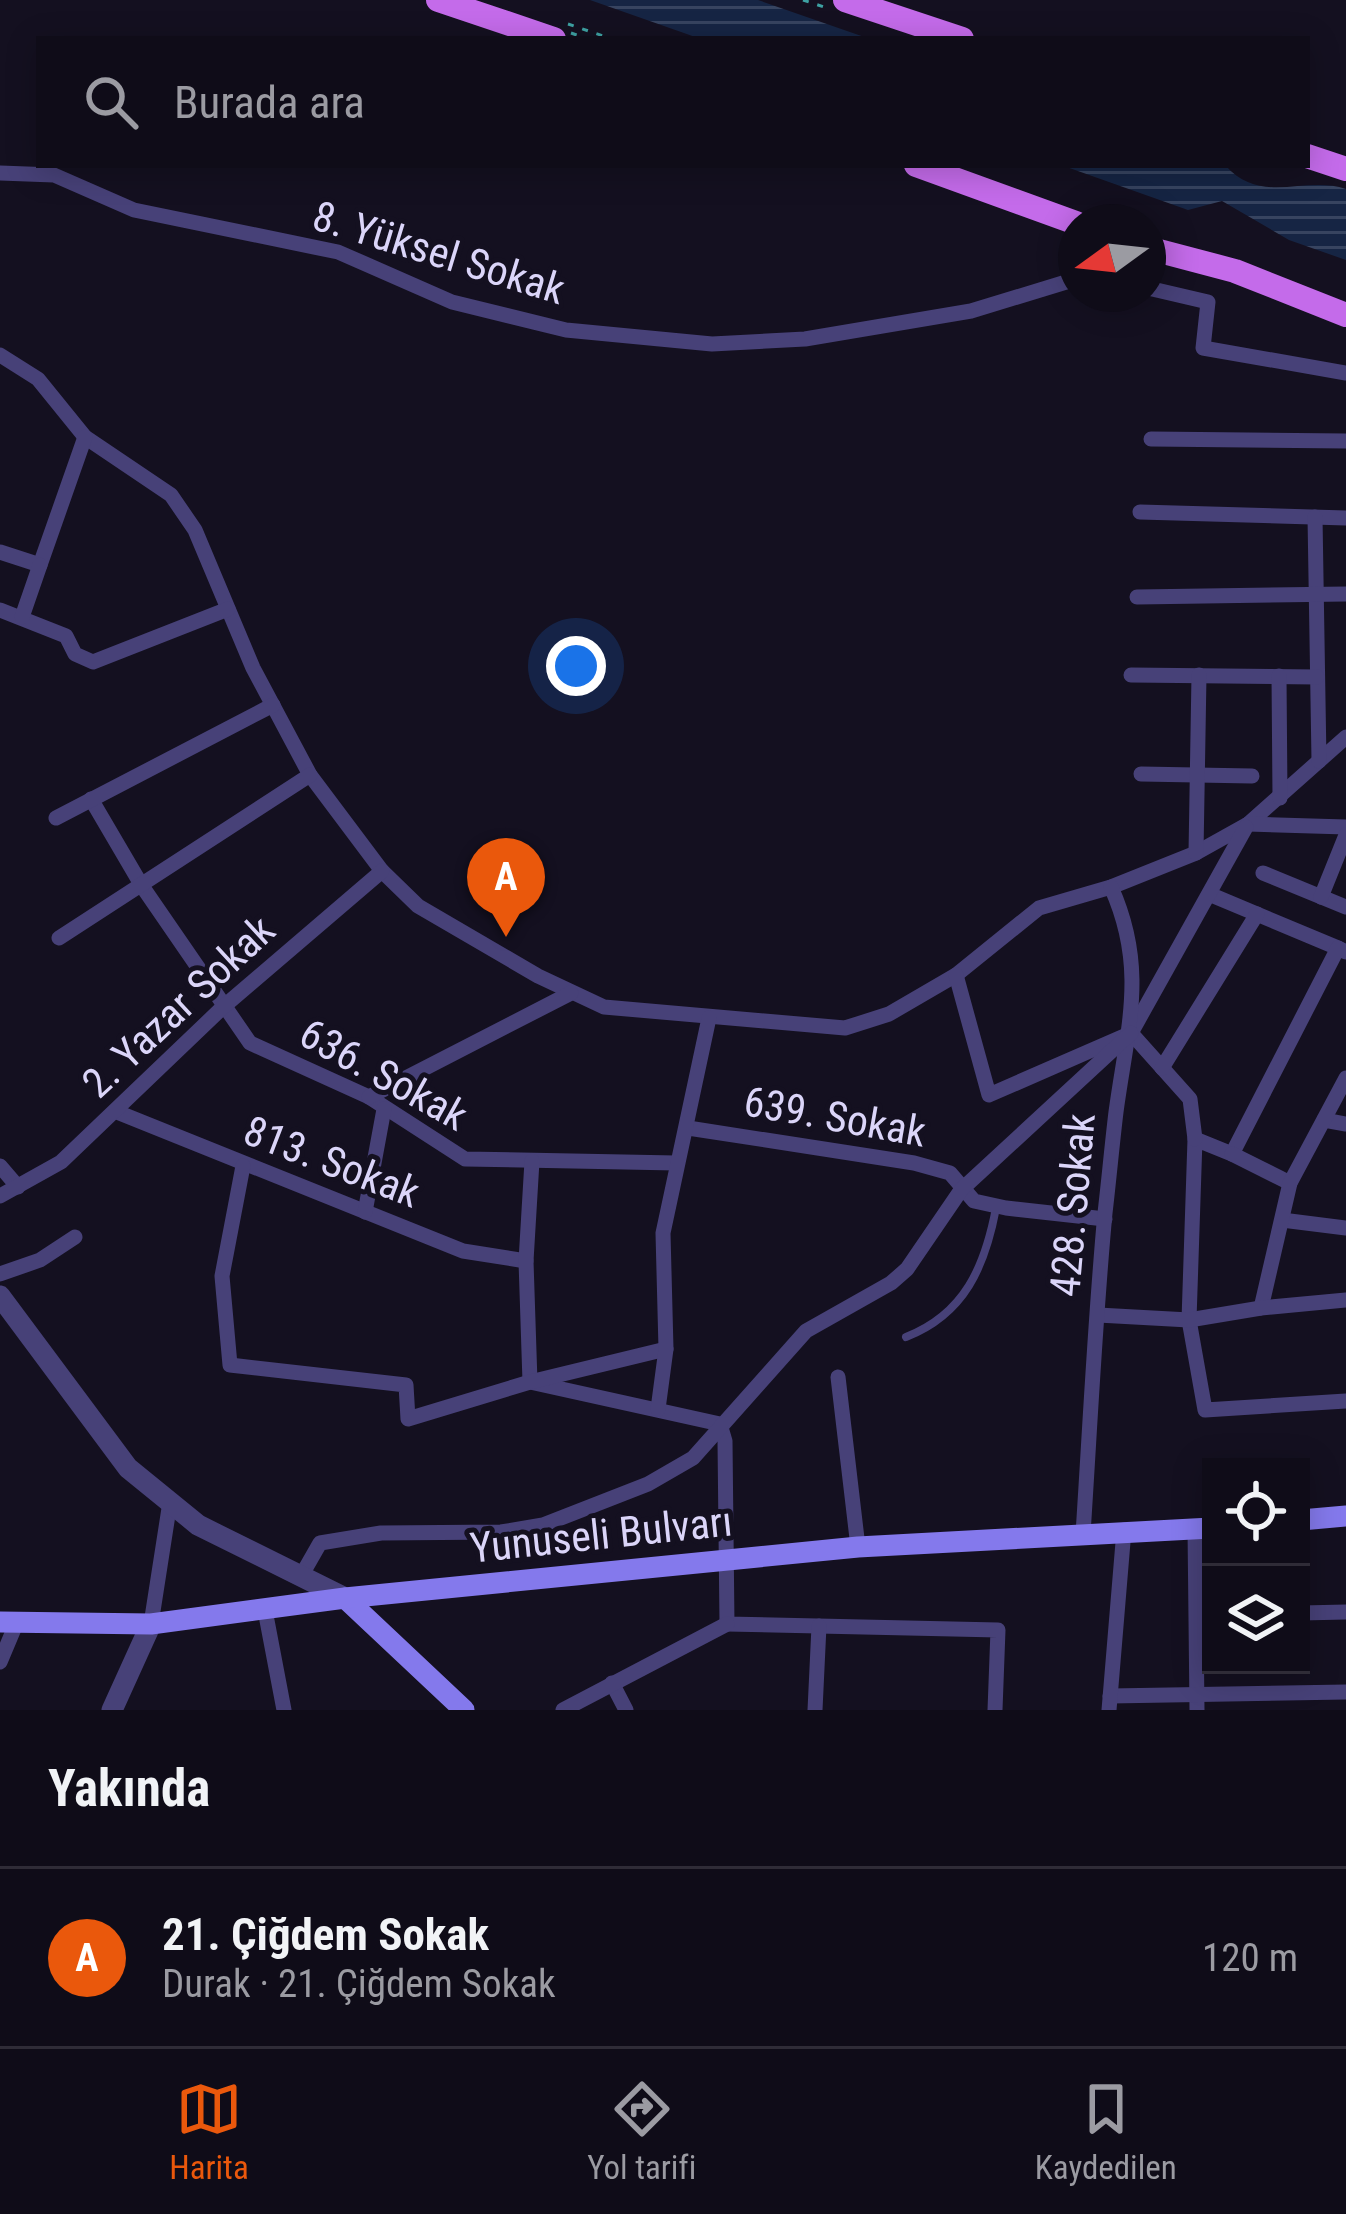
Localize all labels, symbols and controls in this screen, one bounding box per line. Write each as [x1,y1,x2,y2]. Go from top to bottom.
search box [36,36,1310,168]
icon: search [78,69,144,135]
text: Burada ara [174,76,365,129]
street label: 8. Yüksel Sokak [307,191,571,314]
north arrow [1058,204,1166,312]
your location [546,636,606,696]
pin: A [467,838,545,937]
street label: 2. Yazar Sokak [72,905,284,1107]
street label: 636. Sokak [292,1008,476,1140]
street label: 639. Sokak [740,1076,930,1157]
street label: 813. Sokak [237,1106,426,1217]
street label: 428. Sokak [1040,1111,1105,1299]
map controls [1202,1458,1310,1674]
button: locate [1202,1458,1310,1566]
street label: Yunuseli Bulvarı [468,1496,735,1573]
button: layers [1202,1566,1310,1674]
text: Yakında [48,1759,210,1818]
text: 21. Çiğdem Sokak [162,1908,489,1961]
text: A [75,1935,99,1981]
text: 120 m [1202,1935,1298,1981]
text: Durak · 21. Çiğdem Sokak [162,1961,556,2007]
tab: Harita [169,2076,249,2187]
tab: Yol tarifi [587,2076,696,2187]
tab: Kaydedilen [1035,2076,1177,2187]

